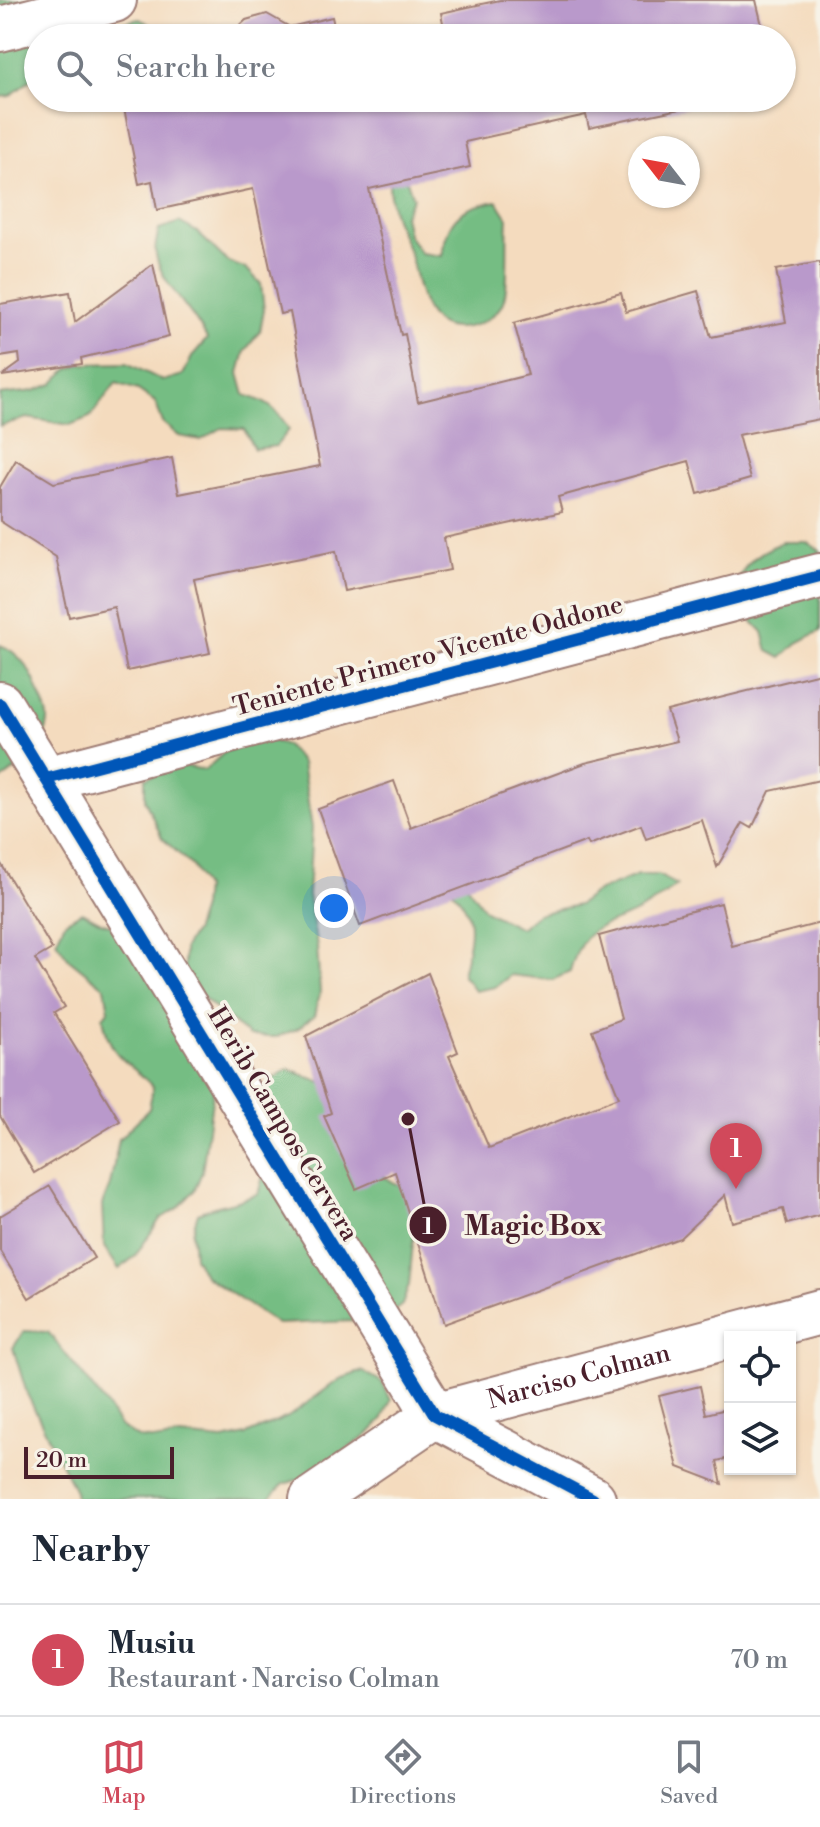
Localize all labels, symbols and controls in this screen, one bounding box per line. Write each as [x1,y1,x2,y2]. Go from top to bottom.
search box [24,24,796,112]
icon: search [52,46,96,90]
text: Search here [116,49,276,87]
north arrow [628,136,700,208]
street label: Teniente Primero Vicente Oddone [230,588,626,724]
your location [314,888,354,928]
street label: Herib Campos Cervera [200,1001,366,1248]
pin: 1 [710,1123,762,1189]
callout: Magic Box [408,1199,618,1251]
text: Magic Box [464,1209,603,1244]
text: 1 [422,1212,434,1242]
map controls [724,1331,796,1475]
button: locate [724,1331,796,1403]
street label: Narciso Colman [484,1337,674,1416]
button: layers [724,1403,796,1475]
scale bar [24,1443,174,1479]
text: 20 m [36,1447,87,1474]
text: Nearby [32,1530,150,1572]
text: Musiu [108,1625,195,1663]
text: 1 [52,1644,64,1676]
text: 70 m [730,1644,788,1676]
text: Restaurant · Narciso Colman [108,1663,440,1695]
tab: Map [102,1735,146,1810]
tab: Directions [350,1735,456,1810]
tab: Saved [660,1735,718,1810]

